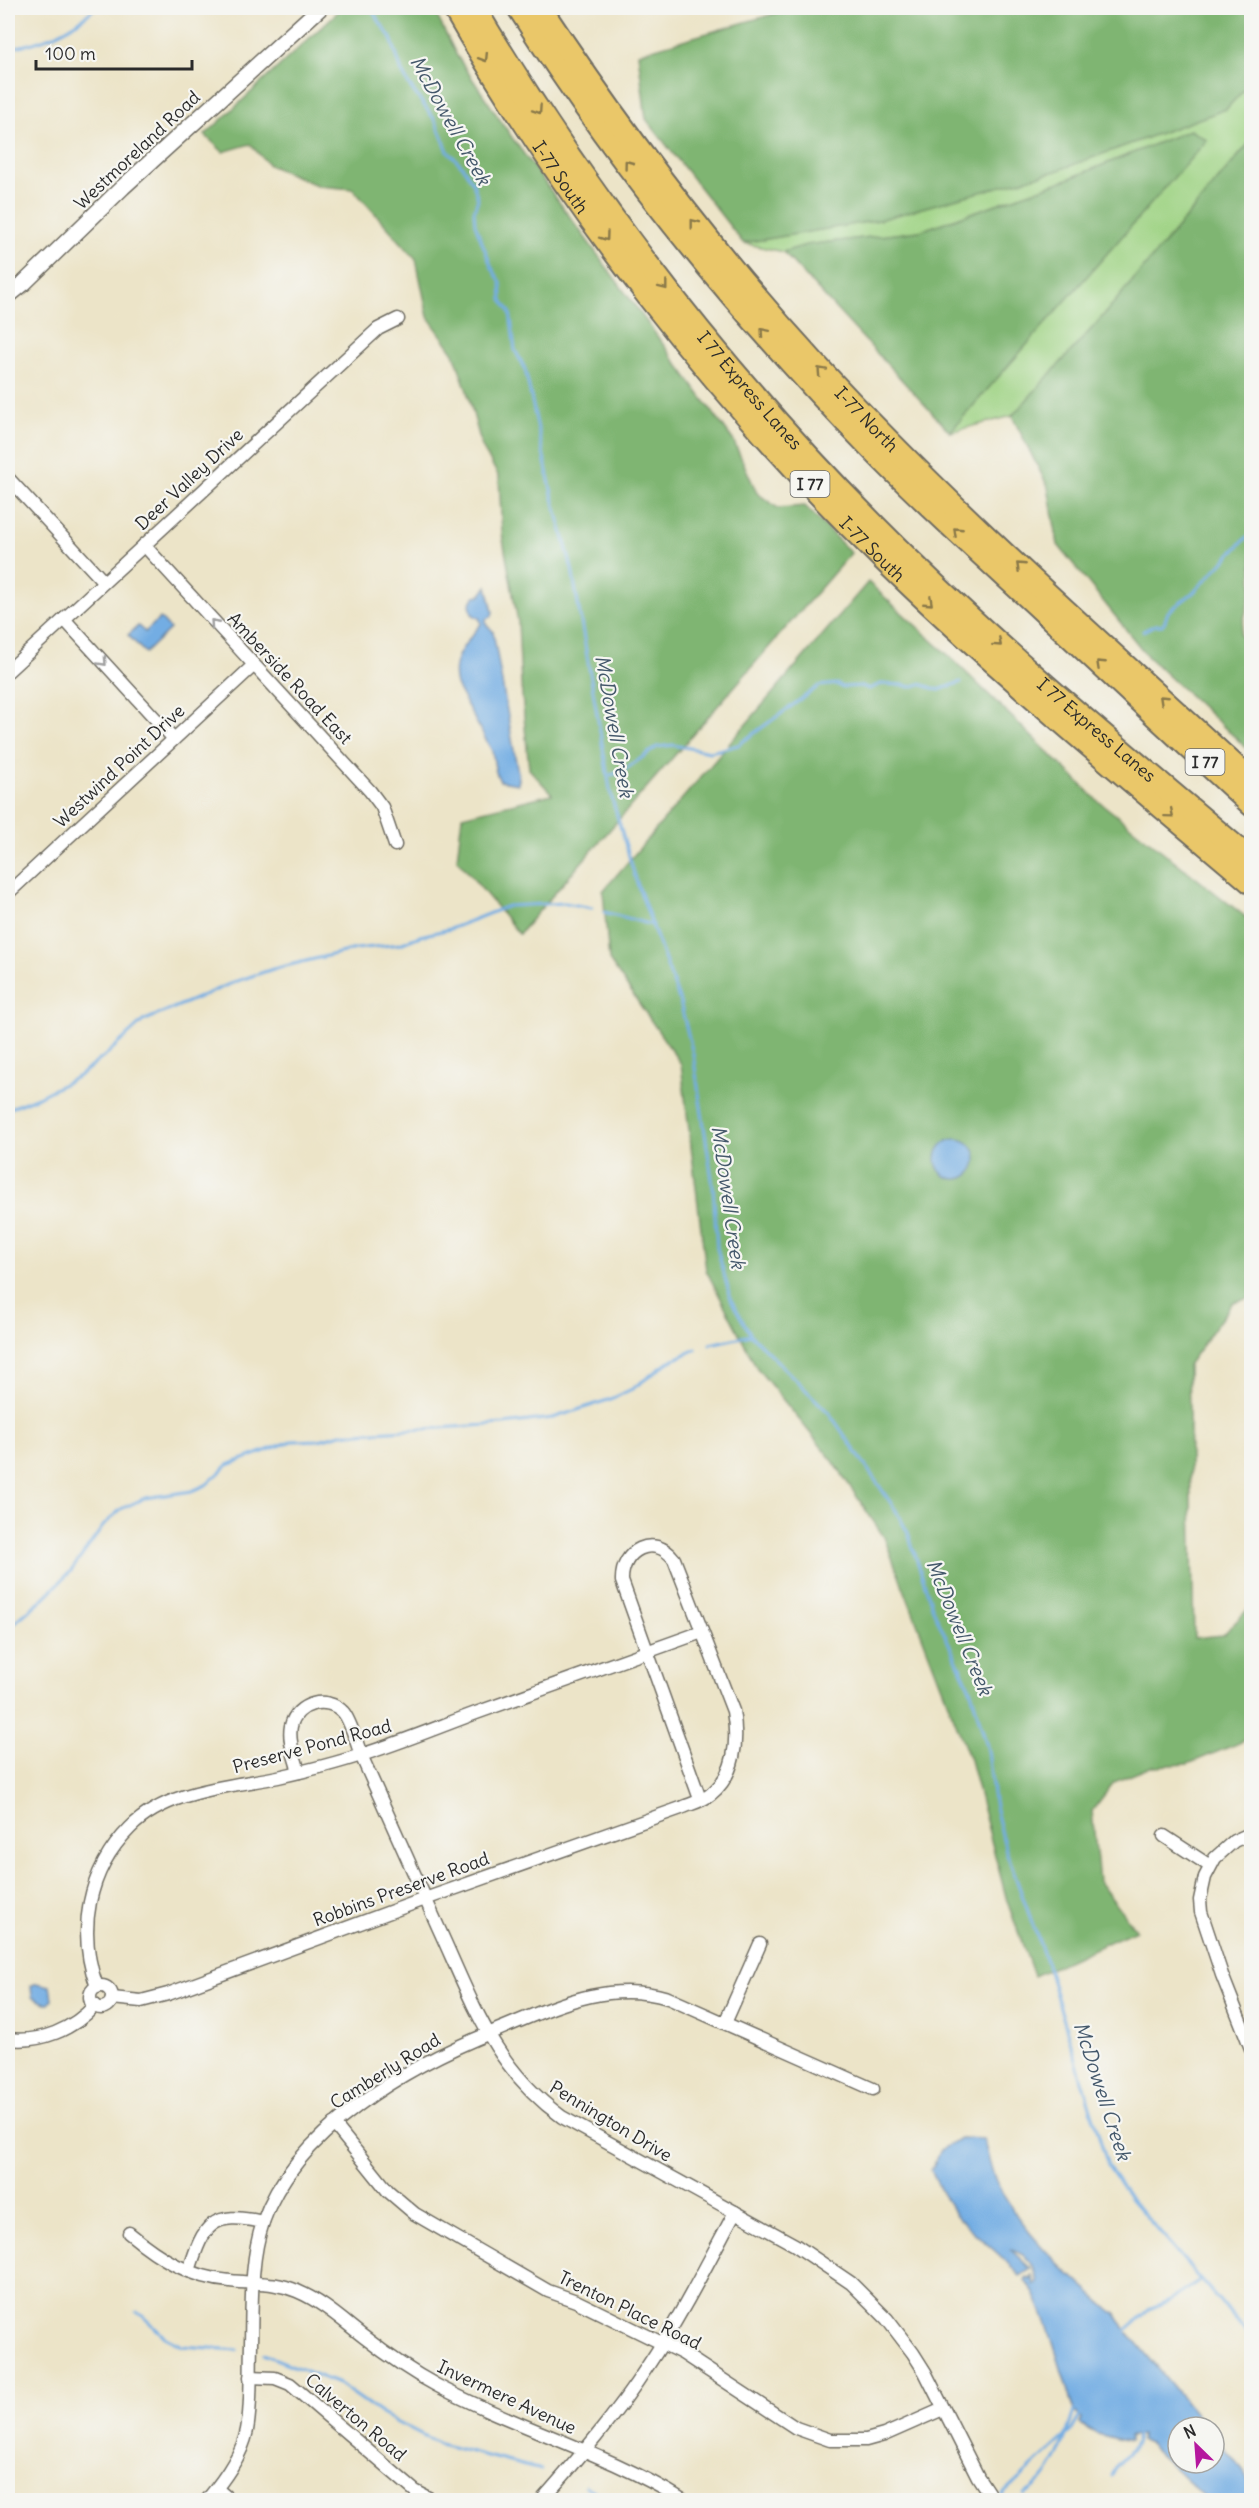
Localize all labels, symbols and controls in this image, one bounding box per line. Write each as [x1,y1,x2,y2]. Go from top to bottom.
scale bar [36,33,192,71]
text: 100 m [45,42,96,65]
water label: McDowell Creek [405,51,498,191]
one-way arrow [477,52,489,62]
street label: Westmoreland Road [69,85,205,214]
one-way arrow [531,104,542,115]
street label: I-77 South [528,136,594,218]
one-way arrow [624,160,635,171]
one-way arrow [691,218,702,229]
one-way arrow [598,230,609,241]
one-way arrow [657,279,668,290]
street label: I 77 Express Lanes [693,326,808,454]
one-way arrow [760,328,771,339]
one-way arrow [817,367,828,377]
street label: I-77 North [830,381,904,457]
street label: Deer Valley Drive [130,423,248,535]
road number: I 77 [790,471,830,497]
street label: I-77 South [835,511,911,586]
one-way arrow [953,527,964,538]
one-way arrow [1016,563,1027,574]
one-way arrow [921,595,932,606]
street label: Amberside Road East [223,607,357,749]
one-way arrow [211,619,222,630]
one-way arrow [991,636,1002,647]
water label: McDowell Creek [590,653,640,801]
one-way arrow [96,656,107,666]
one-way arrow [1096,660,1106,671]
street label: I 77 Express Lanes [1033,672,1161,787]
one-way arrow [1159,695,1169,706]
street label: Westwind Point Drive [49,699,189,833]
road number: I 77 [1186,749,1224,775]
one-way arrow [1163,807,1174,818]
water label: McDowell Creek [707,1124,752,1272]
water label: McDowell Creek [921,1556,999,1700]
street label: Preserve Pond Road [230,1714,394,1778]
street label: Robbins Preserve Road [310,1846,493,1932]
water label: McDowell Creek [1069,2019,1138,2165]
street label: Camberly Road [326,2028,445,2114]
street label: Pennington Drive [546,2075,676,2167]
street label: Trenton Place Road [555,2265,705,2355]
street label: Invermere Avenue [434,2355,580,2439]
street label: Calverton Road [301,2368,412,2466]
north arrow [1166,2415,1226,2475]
text: N [1180,2420,1199,2443]

